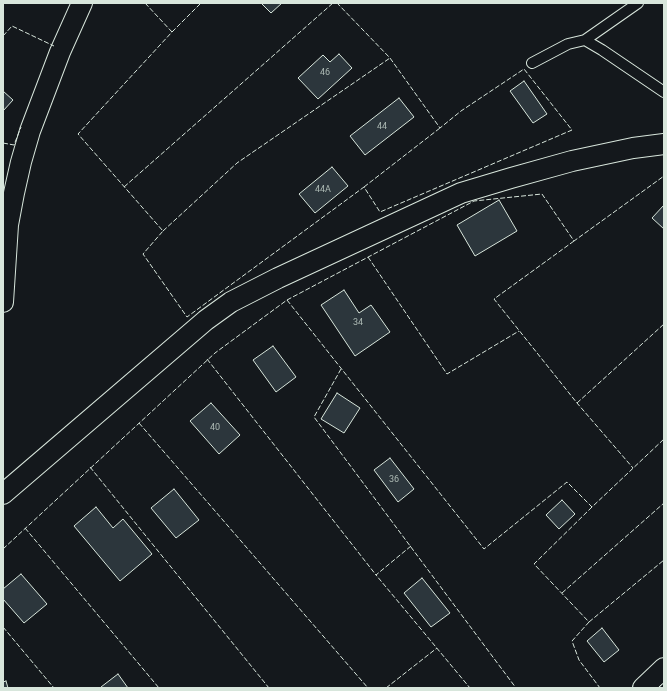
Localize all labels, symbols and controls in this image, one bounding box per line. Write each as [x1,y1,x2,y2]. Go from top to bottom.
house number: 46 [320,68,330,78]
house number: 44 [377,122,387,132]
house number: 44А [315,185,331,195]
house number: 34 [353,318,363,328]
house number: 40 [210,423,220,433]
house number: 36 [389,475,399,485]

